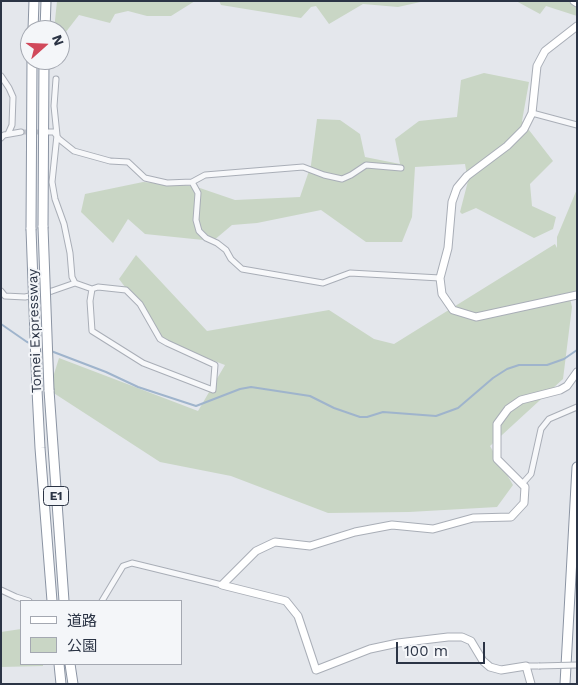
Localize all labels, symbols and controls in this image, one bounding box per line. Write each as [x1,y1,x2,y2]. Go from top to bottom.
north arrow [20,20,70,70]
text: N [49,33,67,48]
street label: Tomei Expressway [24,268,46,394]
road number: E1 [44,486,68,506]
legend [20,600,182,665]
text: 道路 [67,612,97,630]
scale bar [398,632,487,664]
text: 公園 [67,637,97,655]
text: 100 m [404,642,448,660]

